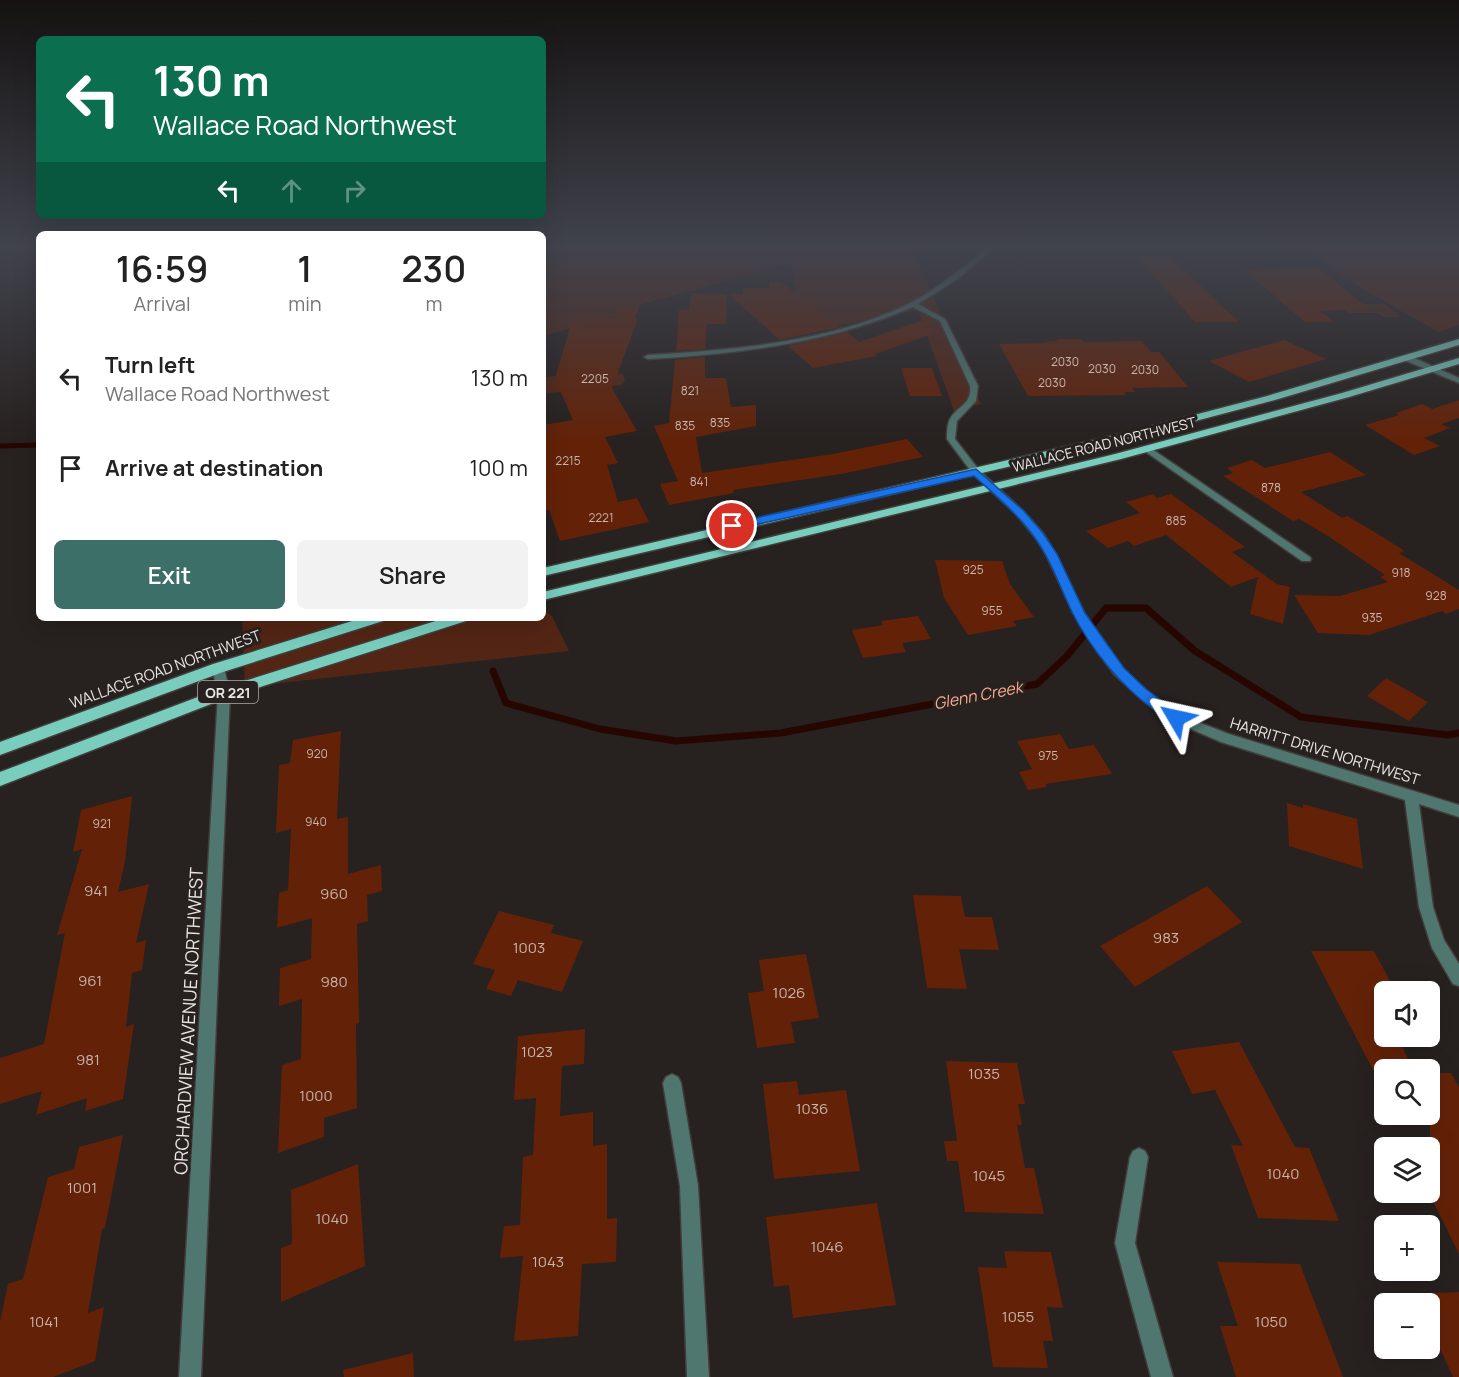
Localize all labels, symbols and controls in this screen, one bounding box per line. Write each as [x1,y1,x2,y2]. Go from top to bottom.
text: 130 m [153,51,270,109]
icon: left [54,60,132,138]
text: Wallace Road Northwest [153,106,457,143]
icon: left [212,174,245,207]
icon: ahead [275,174,308,207]
icon: right [338,174,371,207]
text: 16:59 [116,244,208,293]
text: 1 [297,244,313,293]
text: 230 [401,244,466,293]
text: Arrival [134,290,191,317]
text: min [288,290,322,317]
text: m [425,290,442,317]
text: Turn left [105,350,195,380]
house number: 2030 [1051,353,1079,370]
house number: 2030 [1088,360,1116,377]
house number: 2030 [1131,361,1159,378]
icon: left [54,362,87,395]
text: 130 m [471,363,528,393]
house number: 2205 [581,370,609,387]
house number: 2030 [1038,374,1066,391]
text: Wallace Road Northwest [105,380,330,407]
house number: 821 [681,382,699,399]
street label: WALLACE ROAD NORTHWEST [1010,412,1198,476]
house number: 835 [710,414,730,431]
house number: 835 [675,417,695,434]
icon: arrive [54,452,87,485]
house number: 2215 [555,452,581,469]
text: Arrive at destination [105,453,323,483]
text: 100 m [470,453,528,483]
house number: 841 [690,473,708,490]
house number: 878 [1261,479,1281,496]
pin [706,500,757,551]
house number: 2221 [588,509,614,526]
icon: arrive [715,509,748,542]
house number: 885 [1166,512,1186,529]
button: Exit [54,540,285,609]
button: Share [297,540,528,609]
house number: 925 [962,561,984,578]
house number: 918 [1391,564,1411,581]
house number: 928 [1425,587,1447,604]
house number: 955 [981,602,1003,619]
house number: 935 [1361,609,1383,626]
street label: WALLACE ROAD NORTHWEST [66,625,264,713]
water label: Glenn Creek [932,675,1026,714]
road number: OR 221 [198,681,258,703]
position arrow [1144,686,1208,750]
street label: HARRITT DRIVE NORTHWEST [1228,712,1422,790]
house number: 920 [306,745,328,762]
house number: 975 [1038,747,1058,764]
house number: 940 [305,813,327,830]
house number: 921 [93,815,111,832]
street label: ORCHARDVIEW AVENUE NORTHWEST [168,866,208,1175]
house number: 941 [84,880,108,901]
house number: 960 [320,883,348,904]
house number: 983 [1153,927,1179,948]
house number: 1003 [513,937,545,958]
house number: 961 [78,970,102,991]
house number: 980 [320,971,348,992]
map controls [1374,981,1440,1359]
button: sound [1374,981,1440,1047]
house number: 1026 [773,982,805,1003]
house number: 1023 [521,1041,553,1062]
house number: 981 [76,1049,100,1070]
button: search [1374,1059,1440,1125]
house number: 1035 [968,1063,1000,1084]
house number: 1000 [299,1085,333,1106]
house number: 1036 [796,1098,828,1119]
button: layers [1374,1137,1440,1203]
house number: 1040 [1267,1163,1300,1184]
house number: 1045 [973,1165,1005,1186]
house number: 1001 [67,1177,97,1198]
house number: 1040 [316,1208,349,1229]
button: + [1374,1215,1440,1281]
house number: 1046 [810,1236,844,1257]
house number: 1043 [532,1251,564,1272]
button: − [1374,1293,1440,1359]
house number: 1055 [1002,1306,1034,1327]
house number: 1041 [29,1311,59,1332]
house number: 1050 [1255,1311,1287,1332]

